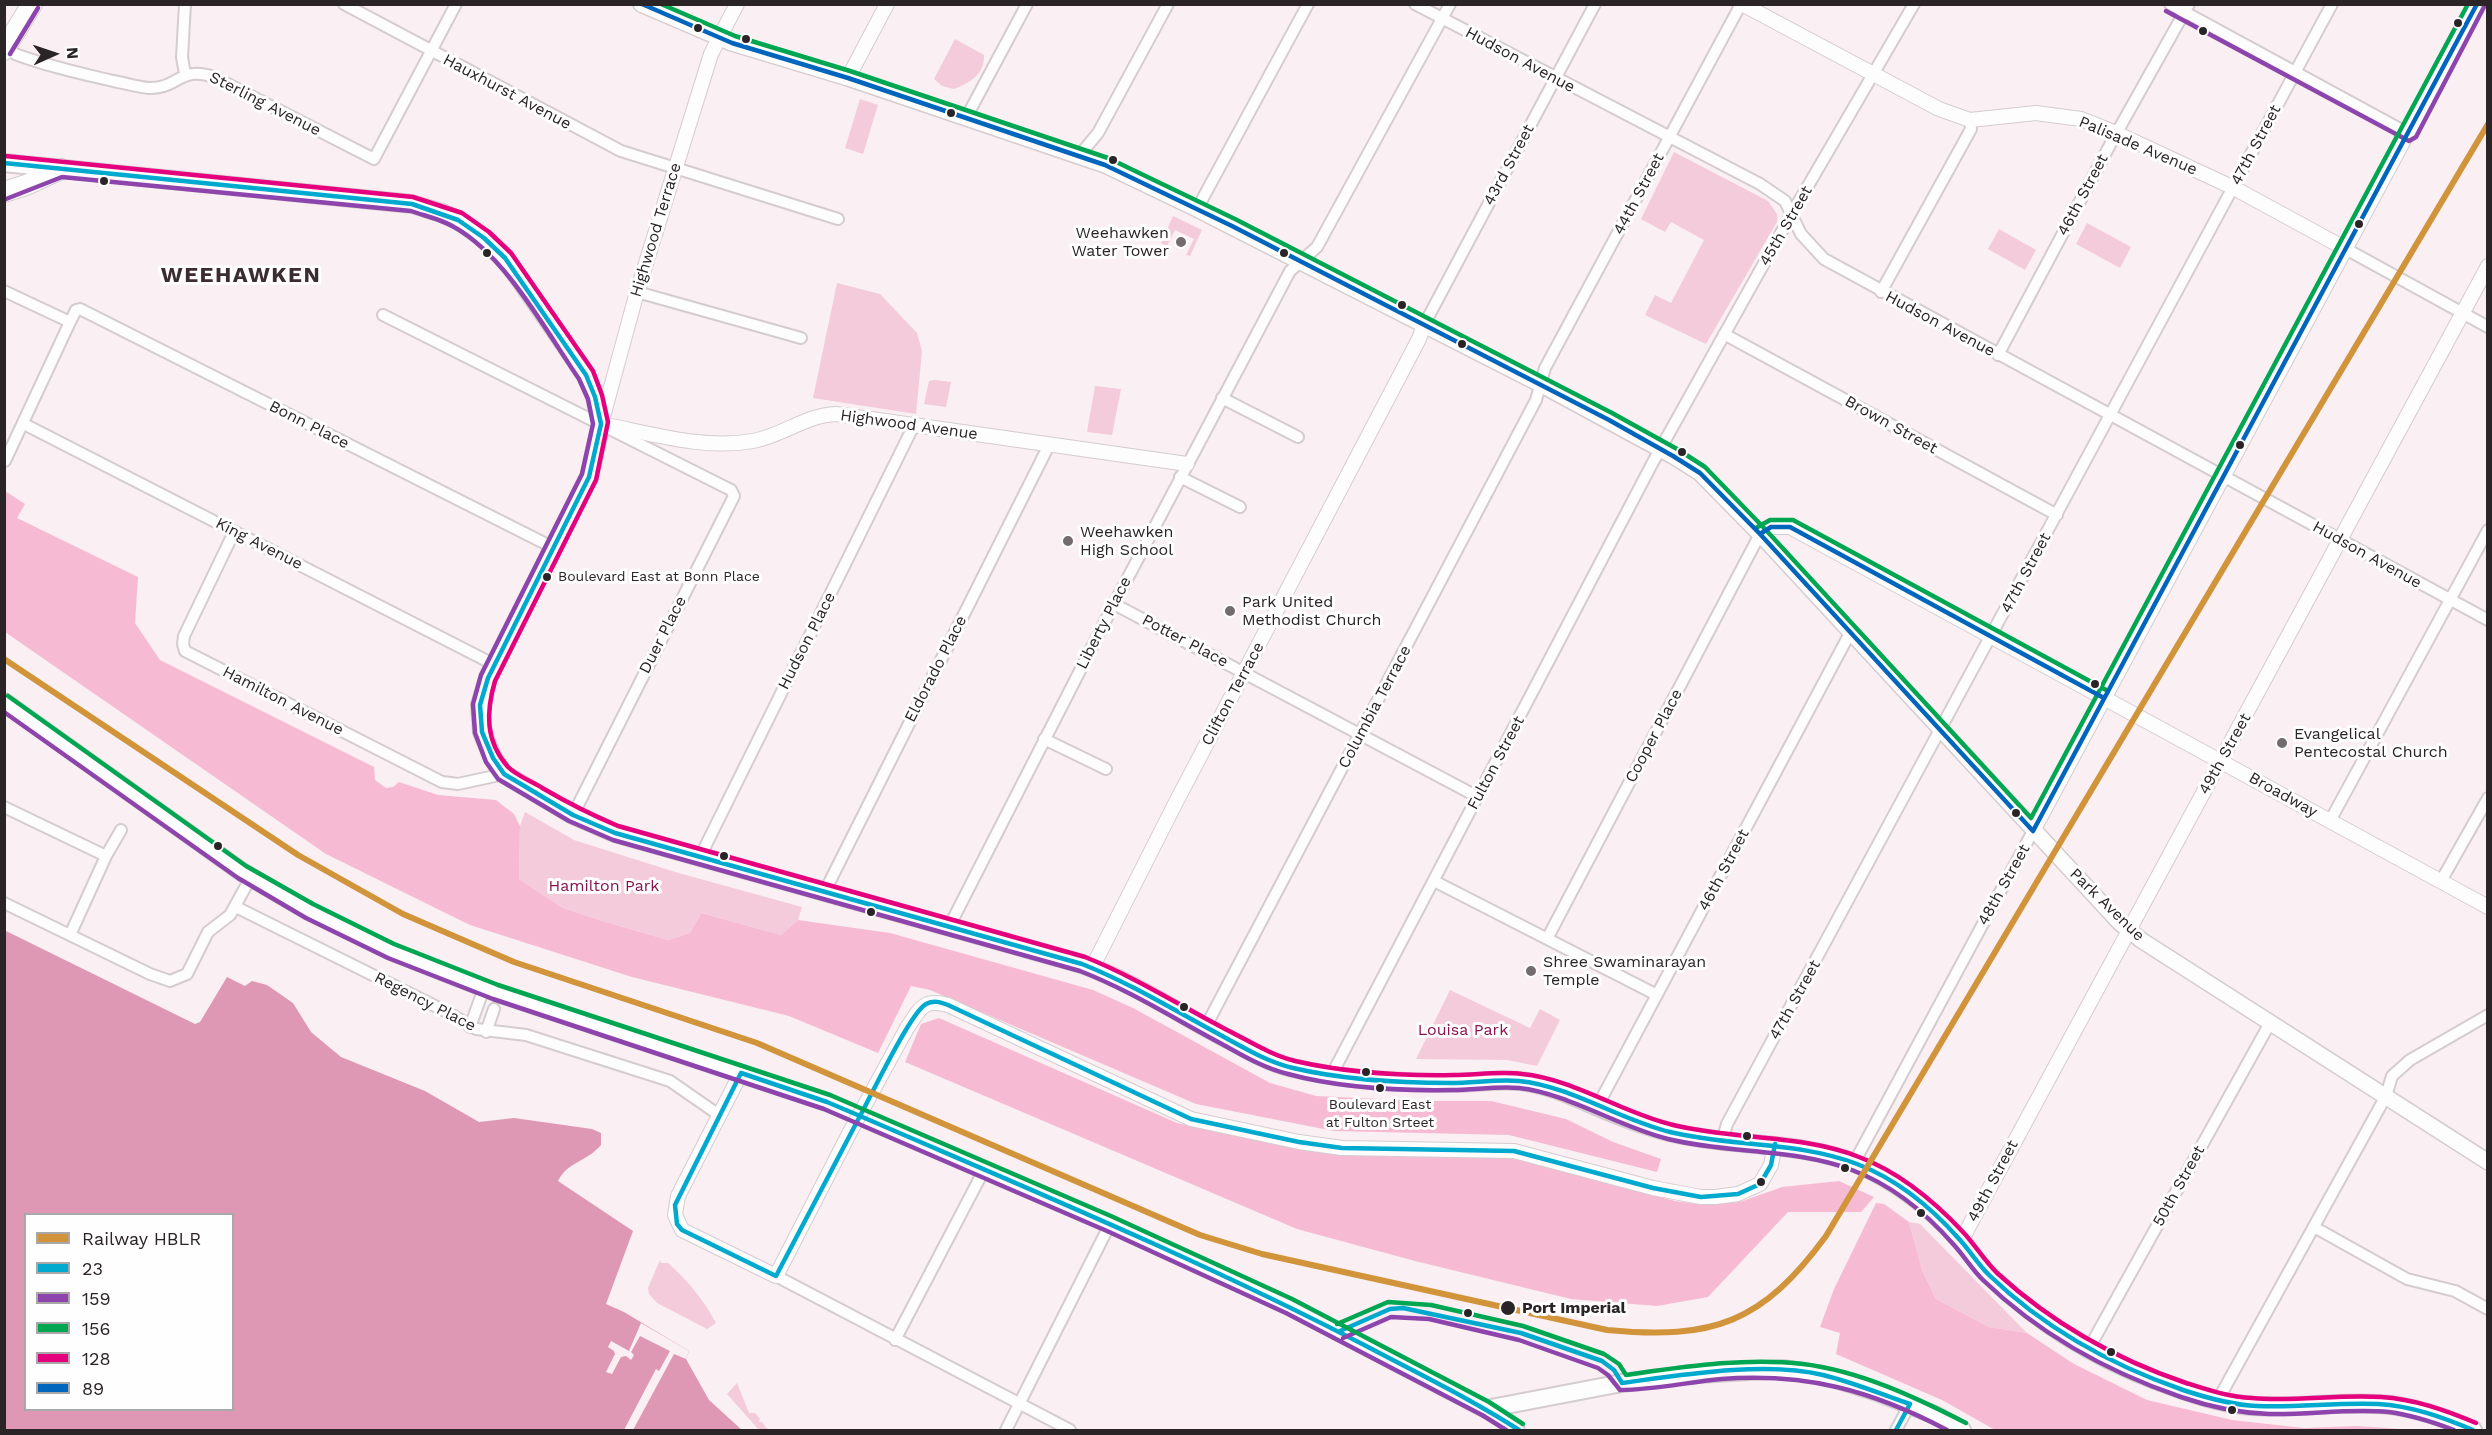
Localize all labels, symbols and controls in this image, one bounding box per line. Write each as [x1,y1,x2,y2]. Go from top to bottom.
unlabelled marker [2452,17,2464,29]
unlabelled marker [692,22,704,34]
street label: Hudson Avenue [1462,23,1578,97]
north arrow [24,24,84,84]
unlabelled marker [2197,25,2209,37]
unlabelled marker [740,33,752,45]
text: N [63,47,82,59]
street label: Hauxhurst Avenue [440,50,574,134]
street label: Sterling Avenue [206,68,324,140]
street label: 47th Street [2227,102,2285,188]
unlabelled marker [945,107,957,119]
street label: Palisade Avenue [2076,112,2200,180]
street label: 43rd Street [1480,121,1538,209]
street label: 44th Street [1609,150,1669,238]
street label: 46th Street [2053,151,2113,239]
unlabelled marker [1107,154,1119,166]
street label: Highwood Terrace [626,161,686,299]
unlabelled marker [98,175,110,187]
street label: 45th Street [1755,183,1817,269]
unlabelled marker [2353,218,2365,230]
place label: Weehawken Water Tower [1071,223,1169,261]
marker: Weehawken Water Tower [1174,235,1188,249]
unlabelled marker [481,247,493,259]
unlabelled marker [1278,247,1290,259]
district label: WEEHAWKEN [161,263,321,289]
street label: Hudson Avenue [1882,287,1998,361]
unlabelled marker [1396,299,1408,311]
unlabelled marker [1456,338,1468,350]
street label: Brown Street [1841,392,1941,458]
street label: Bonn Place [266,397,352,453]
street label: Highwood Avenue [839,406,979,444]
unlabelled marker [2234,439,2246,451]
unlabelled marker [1676,446,1688,458]
street label: King Avenue [212,514,306,574]
street label: Hudson Avenue [2309,517,2425,593]
place label: Weehawken High School [1080,522,1173,560]
street label: 47th Street [1997,530,2055,616]
marker: Weehawken High School [1061,534,1075,548]
place label: Boulevard East at Bonn Place [558,569,760,585]
marker: Boulevard East at Bonn Place [541,571,553,583]
street label: Liberty Place [1072,573,1136,673]
street label: Hudson Place [774,589,840,693]
place label: Park United Methodist Church [1242,592,1382,630]
street label: Duer Place [635,593,691,677]
marker: Park United Methodist Church [1223,604,1237,618]
street label: Potter Place [1139,610,1231,672]
street label: Eldorado Place [901,612,971,726]
street label: Clifton Terrace [1198,639,1268,749]
street label: Columbia Terrace [1334,642,1416,772]
street label: Hamilton Avenue [219,662,347,740]
unlabelled marker [2089,678,2101,690]
street label: Cooper Place [1621,686,1687,786]
street label: 49th Street [2195,710,2255,798]
street label: Fulton Street [1463,713,1529,813]
place label: Evangelical Pentecostal Church [2294,724,2448,762]
marker: Evangelical Pentecostal Church [2275,736,2289,750]
street label: Broadway [2245,768,2321,822]
unlabelled marker [2010,807,2022,819]
street label: 46th Street [1694,826,1754,914]
unlabelled marker [212,840,224,852]
street label: 48th Street [1974,841,2034,929]
unlabelled marker [718,850,730,862]
street label: Park Avenue [2066,865,2148,945]
park label: Hamilton Park [549,876,659,896]
unlabelled marker [865,906,877,918]
place label: Shree Swaminarayan Temple [1543,952,1706,990]
street label: 47th Street [1765,957,1825,1043]
marker: Shree Swaminarayan Temple [1524,964,1538,978]
street label: Regency Place [371,968,479,1036]
unlabelled marker [1178,1001,1190,1013]
park label: Louisa Park [1418,1020,1508,1040]
unlabelled marker [1360,1066,1372,1078]
marker: Boulevard East at Fulton Srteet [1374,1082,1386,1094]
place label: Boulevard East at Fulton Srteet [1326,1097,1434,1130]
unlabelled marker [1741,1130,1753,1142]
street label: 49th Street [1963,1137,2023,1225]
street label: 50th Street [2149,1142,2209,1230]
unlabelled marker [1839,1162,1851,1174]
unlabelled marker [1755,1176,1767,1188]
unlabelled marker [1915,1207,1927,1219]
legend [24,1213,234,1411]
text: Railway HBLR [82,1228,201,1249]
text: 23 [82,1258,103,1279]
text: 159 [82,1288,111,1309]
place label: Port Imperial [1522,1298,1626,1318]
marker: Port Imperial [1499,1299,1517,1317]
unlabelled marker [1462,1307,1474,1319]
text: 156 [82,1318,110,1339]
unlabelled marker [2105,1346,2117,1358]
text: 128 [82,1348,111,1369]
text: 89 [82,1378,104,1399]
unlabelled marker [2226,1404,2238,1416]

